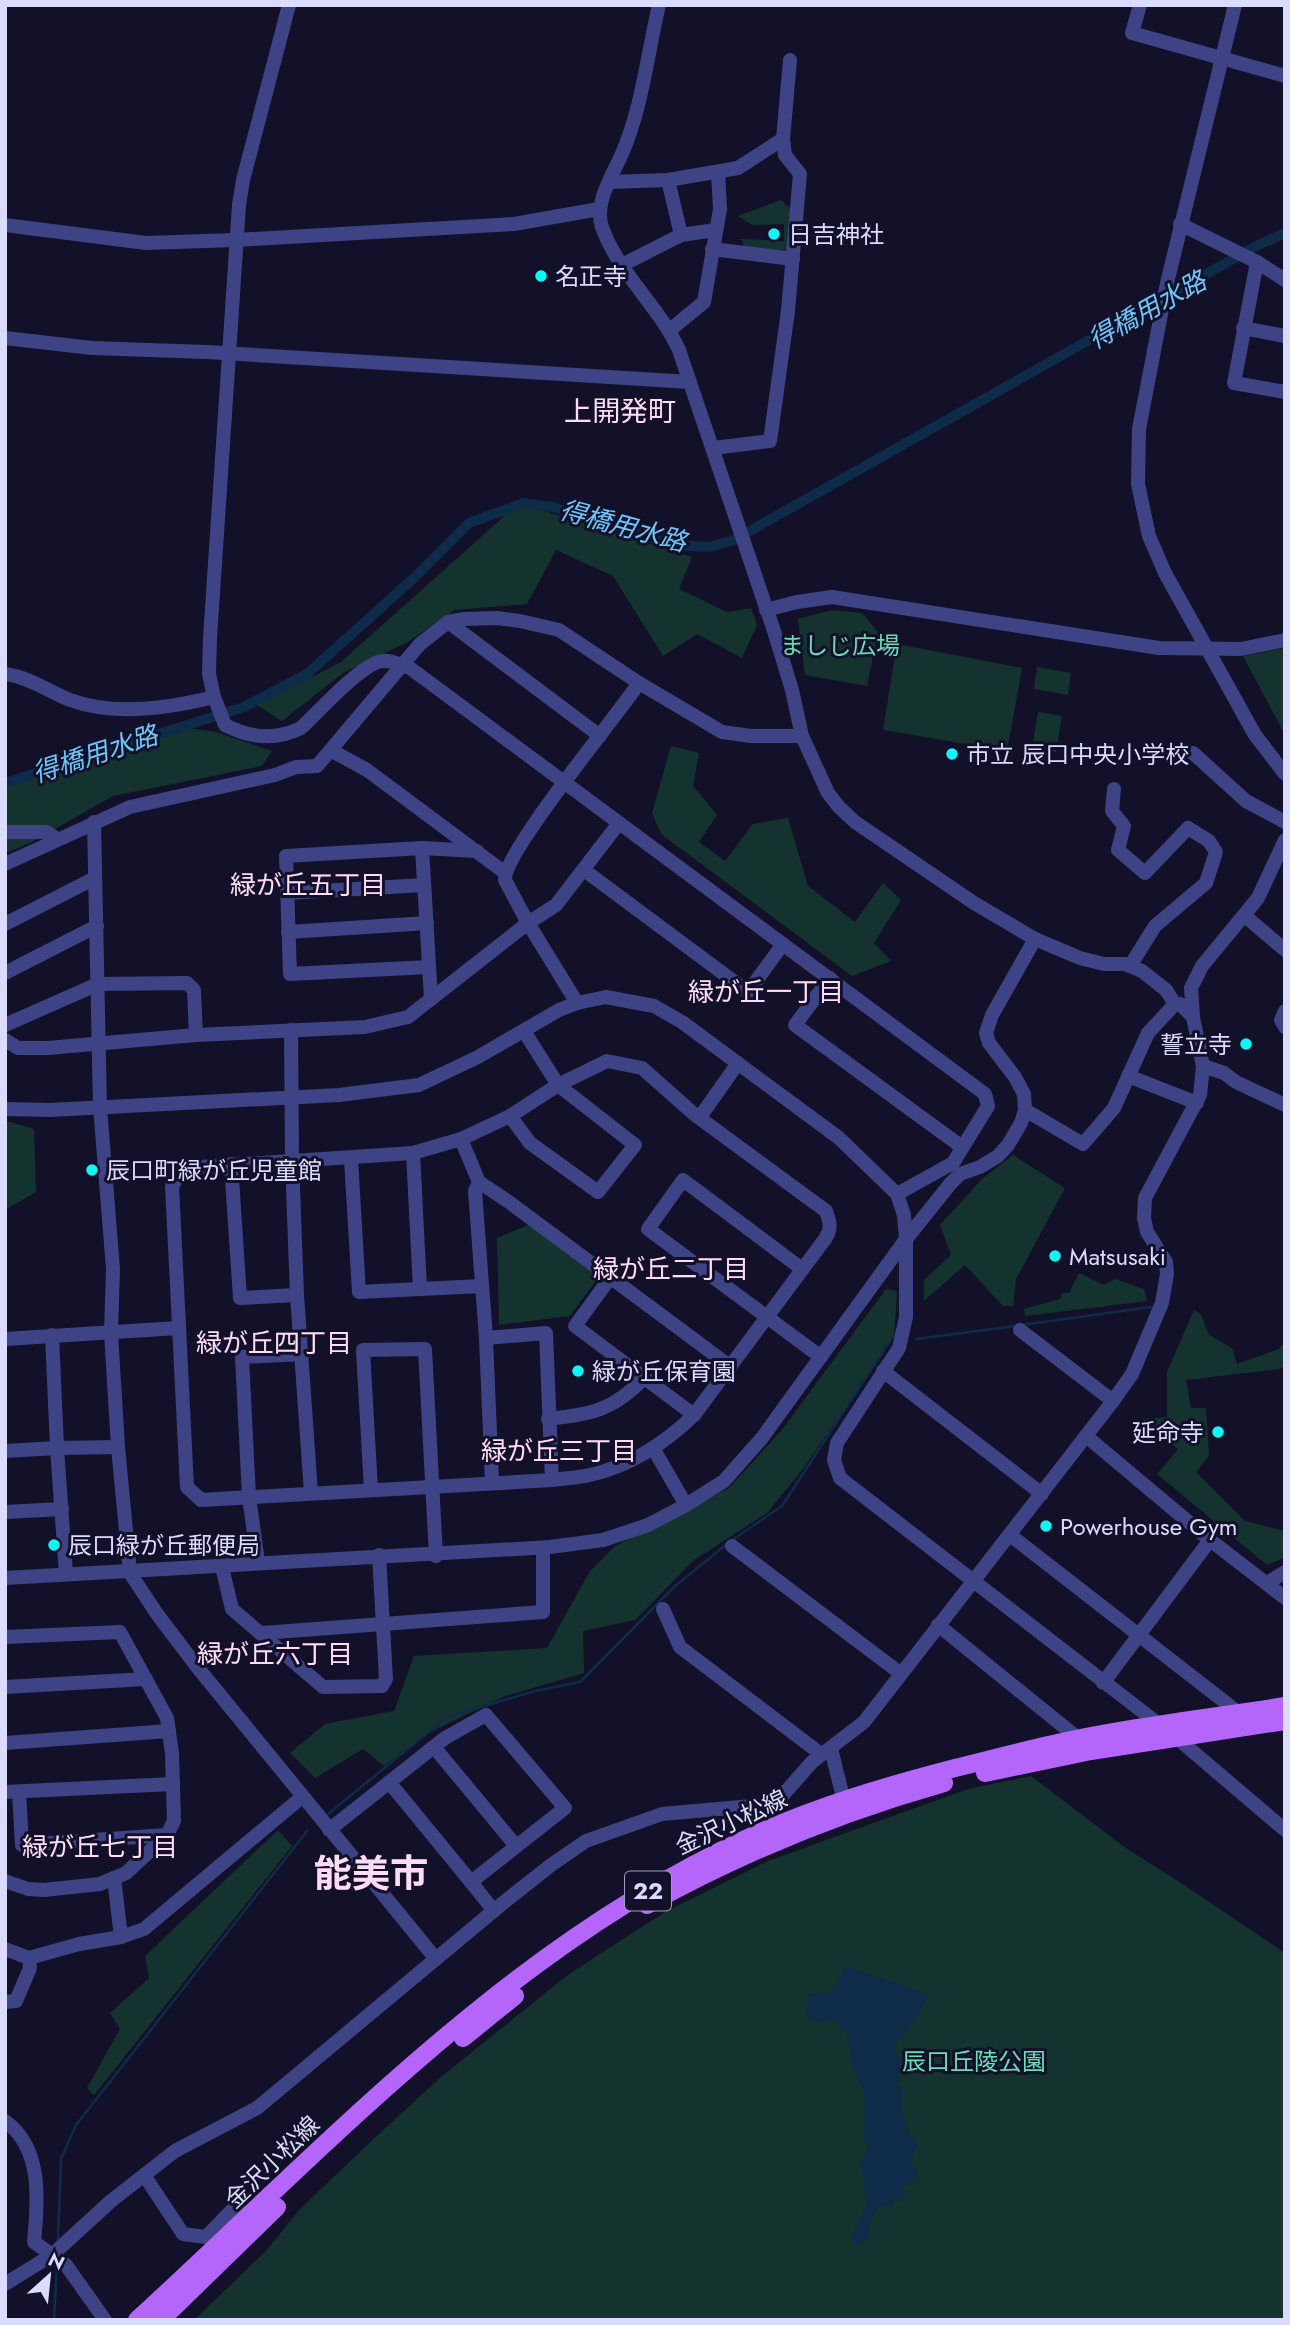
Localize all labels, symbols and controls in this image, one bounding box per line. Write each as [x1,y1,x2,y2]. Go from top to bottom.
place label: 日吉神社 [788,217,884,252]
marker: 日吉神社 [766,226,782,242]
place label: 名正寺 [555,259,627,294]
water label: 得橋用水路 [1081,261,1215,358]
marker: 名正寺 [533,268,549,284]
district label: 上開発町 [564,391,676,432]
water label: 得橋用水路 [555,491,693,562]
park label: ましじ広場 [780,628,900,663]
water label: 得橋用水路 [27,715,165,792]
place label: 市立 辰口中央小学校 [966,737,1189,772]
marker: 市立 辰口中央小学校 [944,746,960,762]
district label: 緑が丘五丁目 [230,866,386,904]
district label: 緑が丘一丁目 [688,973,844,1011]
place label: 誓立寺 [1160,1027,1232,1062]
marker: 誓立寺 [1238,1036,1254,1052]
place label: 辰口町緑が丘児童館 [106,1153,322,1188]
marker: 辰口町緑が丘児童館 [84,1162,100,1178]
place label: Matsusaki [1069,1239,1166,1274]
marker: Matsusaki [1047,1248,1063,1264]
district label: 緑が丘二丁目 [593,1250,749,1288]
district label: 緑が丘四丁目 [196,1324,352,1362]
place label: 緑が丘保育園 [592,1354,736,1389]
marker: 緑が丘保育園 [570,1363,586,1379]
place label: 延命寺 [1132,1415,1204,1450]
marker: 延命寺 [1210,1424,1226,1440]
district label: 緑が丘三丁目 [481,1432,637,1470]
place label: Powerhouse Gym [1060,1509,1238,1544]
marker: Powerhouse Gym [1038,1518,1054,1534]
place label: 辰口緑が丘郵便局 [68,1528,260,1563]
marker: 辰口緑が丘郵便局 [46,1537,62,1553]
district label: 緑が丘六丁目 [197,1635,353,1673]
street label: 金沢小松線 [669,1781,793,1863]
district label: 緑が丘七丁目 [22,1828,178,1866]
district label: 能美市 [314,1846,428,1901]
road number: 22 [625,1872,671,1910]
park label: 辰口丘陵公園 [902,2044,1046,2079]
street label: 金沢小松線 [217,2108,327,2216]
north arrow [14,2241,84,2311]
text: N [44,2246,69,2277]

